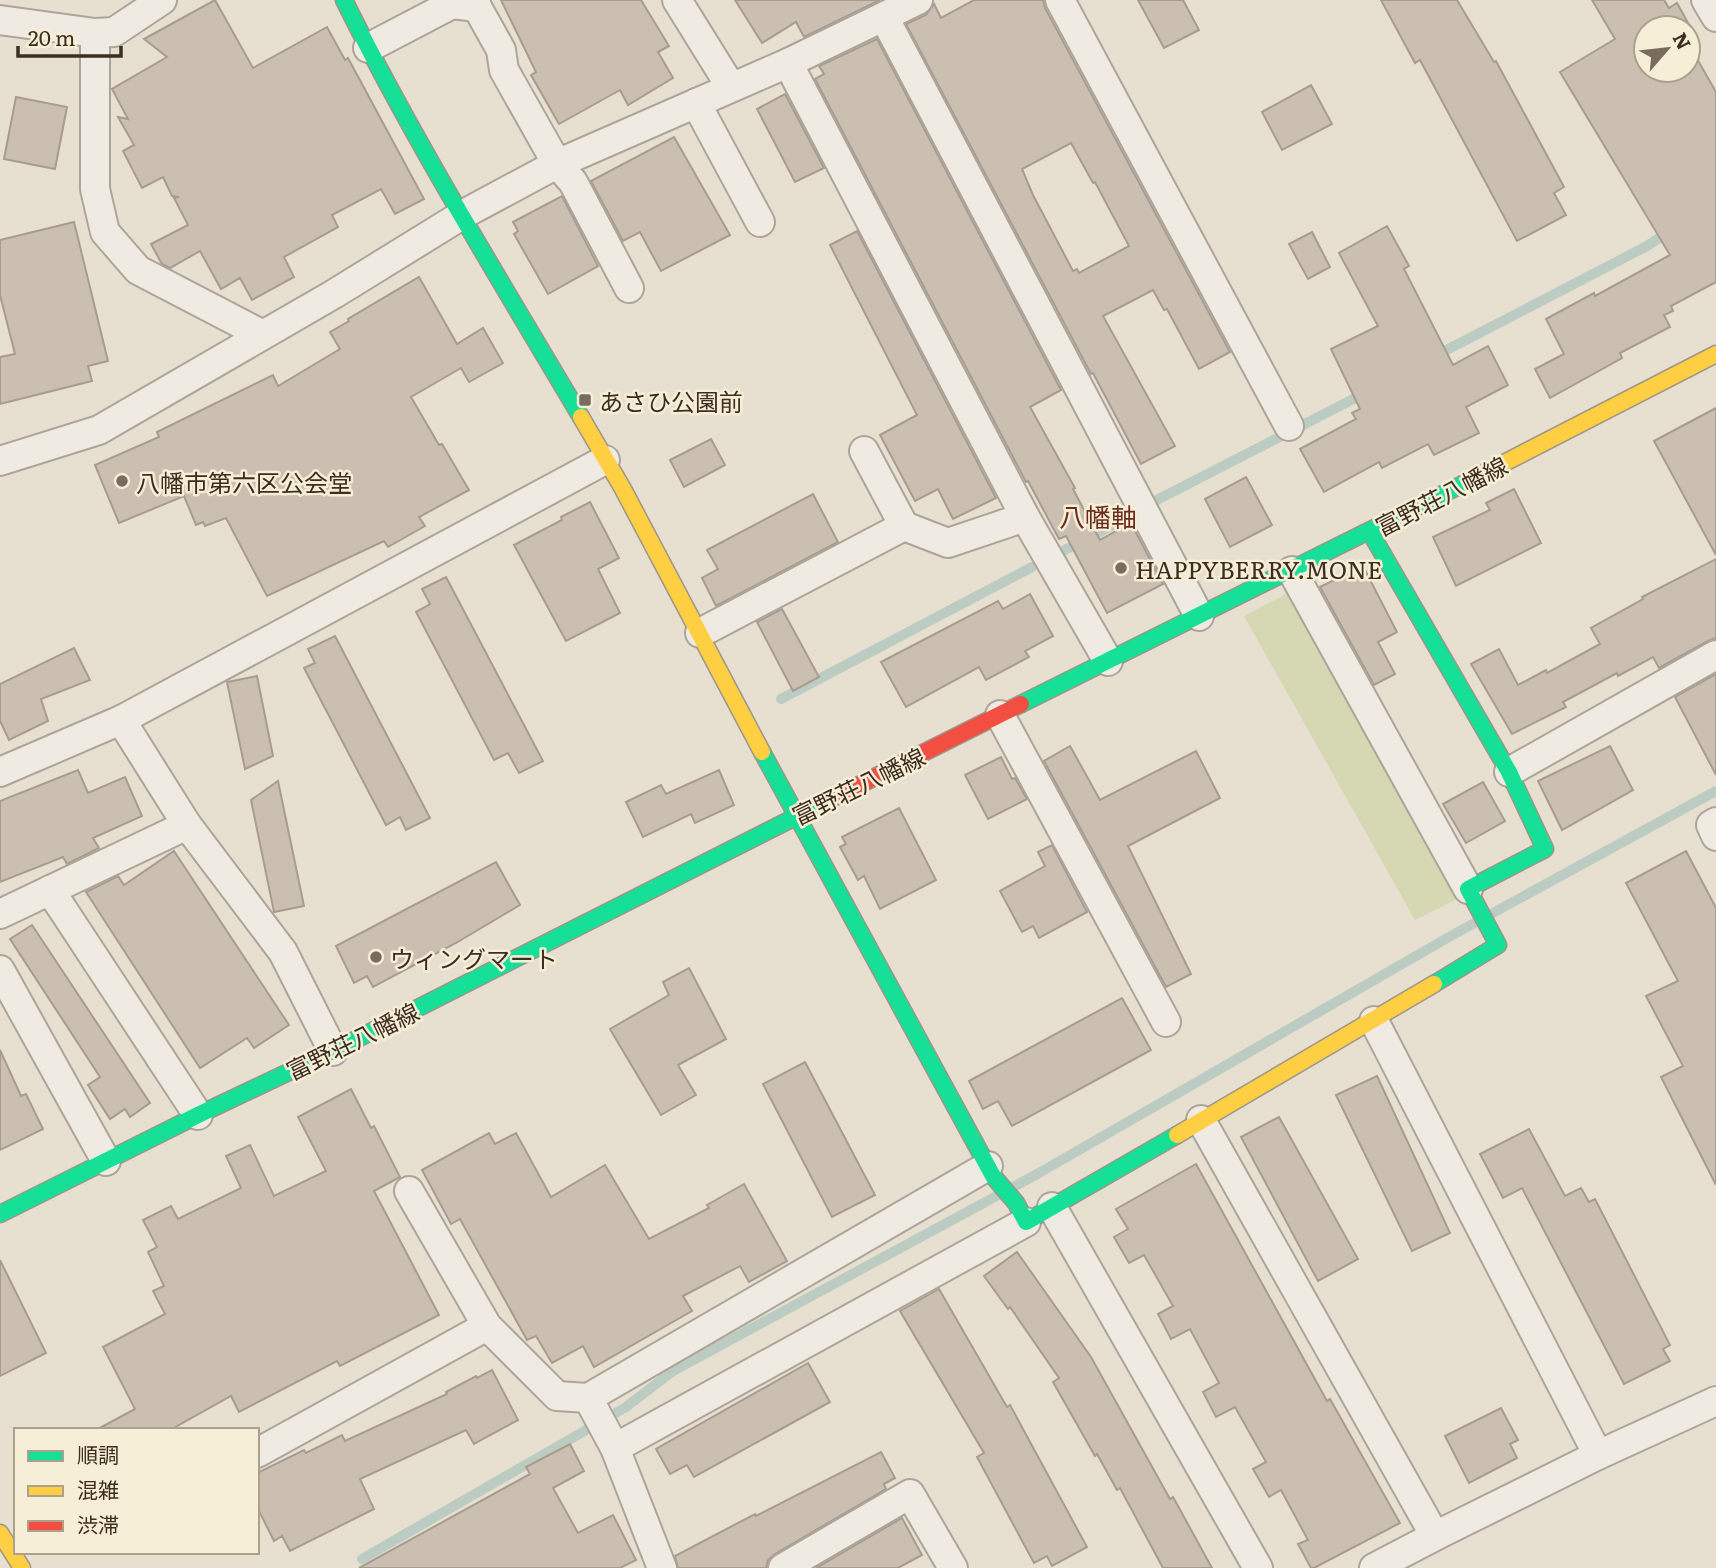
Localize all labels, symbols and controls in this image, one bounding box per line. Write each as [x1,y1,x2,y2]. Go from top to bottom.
scale bar [18,14,121,58]
north arrow [1632,14,1702,84]
text: 20 m [28,21,75,52]
text: N [1667,27,1699,54]
place label: あさひ公園前 [599,383,743,418]
marker: あさひ公園前 [577,392,593,408]
street label: 富野荘八幡線 [1369,447,1513,543]
place label: 八幡市第六区公会堂 [136,464,352,499]
marker: 八幡市第六区公会堂 [114,473,130,489]
district label: 八幡軸 [1059,496,1137,535]
place label: HAPPYBERRY.MONE [1135,551,1382,586]
marker: HAPPYBERRY.MONE [1113,560,1129,576]
street label: 富野荘八幡線 [786,738,930,832]
place label: ウィングマート [390,940,558,975]
marker: ウィングマート [368,949,384,965]
street label: 富野荘八幡線 [280,993,424,1087]
legend [14,1428,259,1554]
text: 順調 [77,1438,119,1469]
text: 混雑 [77,1473,119,1504]
text: 渋滞 [77,1508,119,1539]

